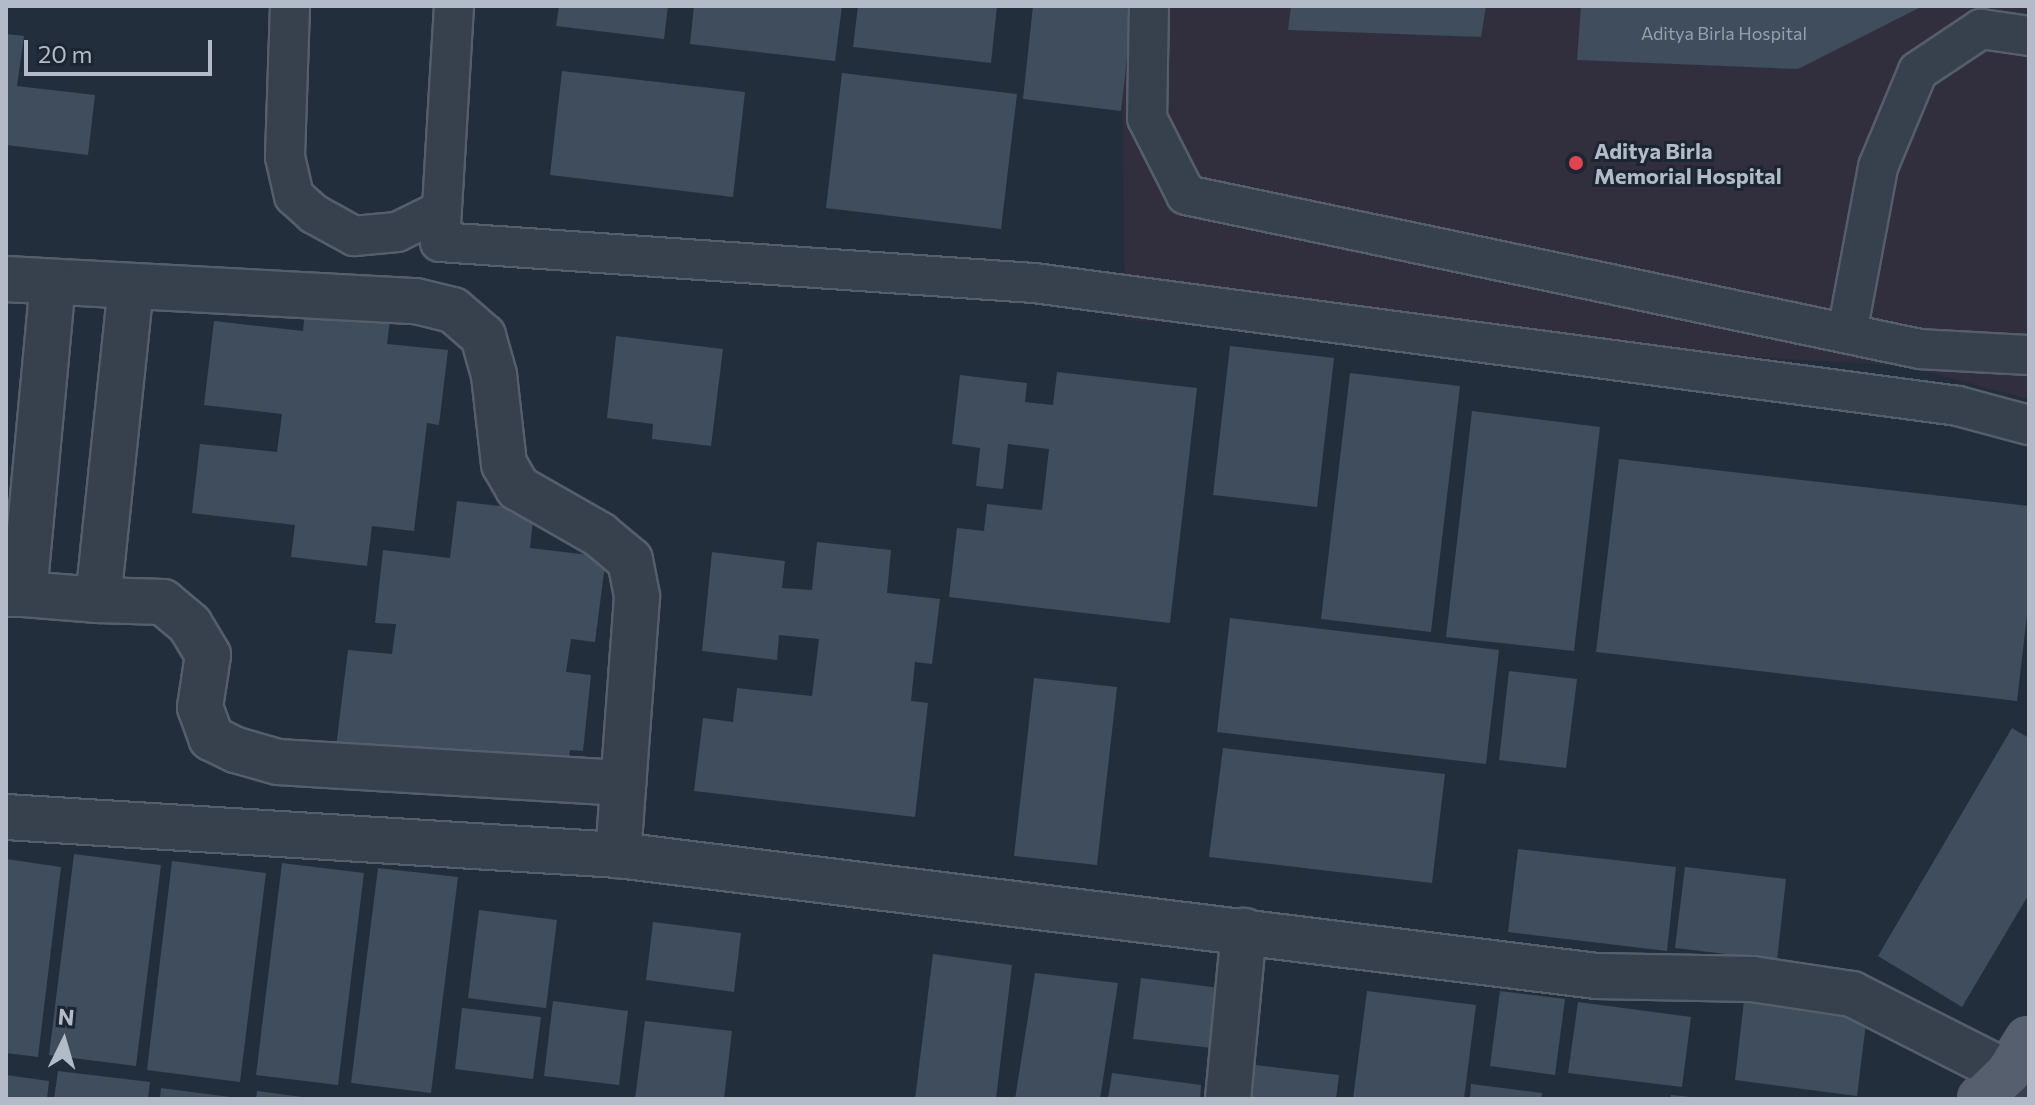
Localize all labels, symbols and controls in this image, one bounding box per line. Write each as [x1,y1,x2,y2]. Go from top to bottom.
house number: Aditya Birla Hospital [1641,22,1807,44]
scale bar [28,24,216,74]
text: 20 m [38,39,92,68]
place label: Aditya Birla Memorial Hospital [1594,137,1782,188]
marker: Aditya Birla Memorial Hospital [1565,152,1587,174]
north arrow [24,1001,104,1081]
text: N [57,1002,76,1031]

